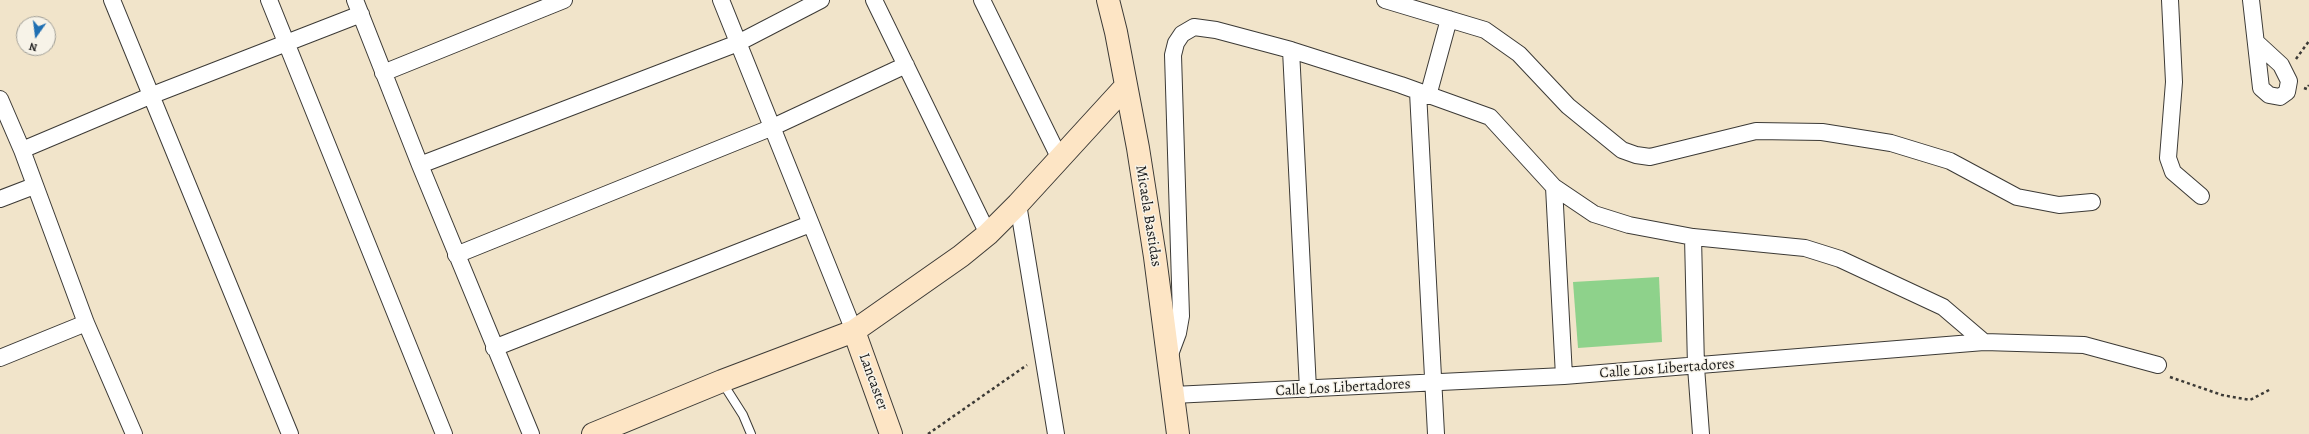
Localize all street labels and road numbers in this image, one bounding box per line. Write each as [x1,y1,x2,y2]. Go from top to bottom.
street label: Micaela Bastidas [1131,164,1165,268]
street label: Lancaster [854,351,892,413]
street label: Calle Los Libertadores [1599,355,1735,383]
street label: Calle Los Libertadores [1275,375,1411,401]

